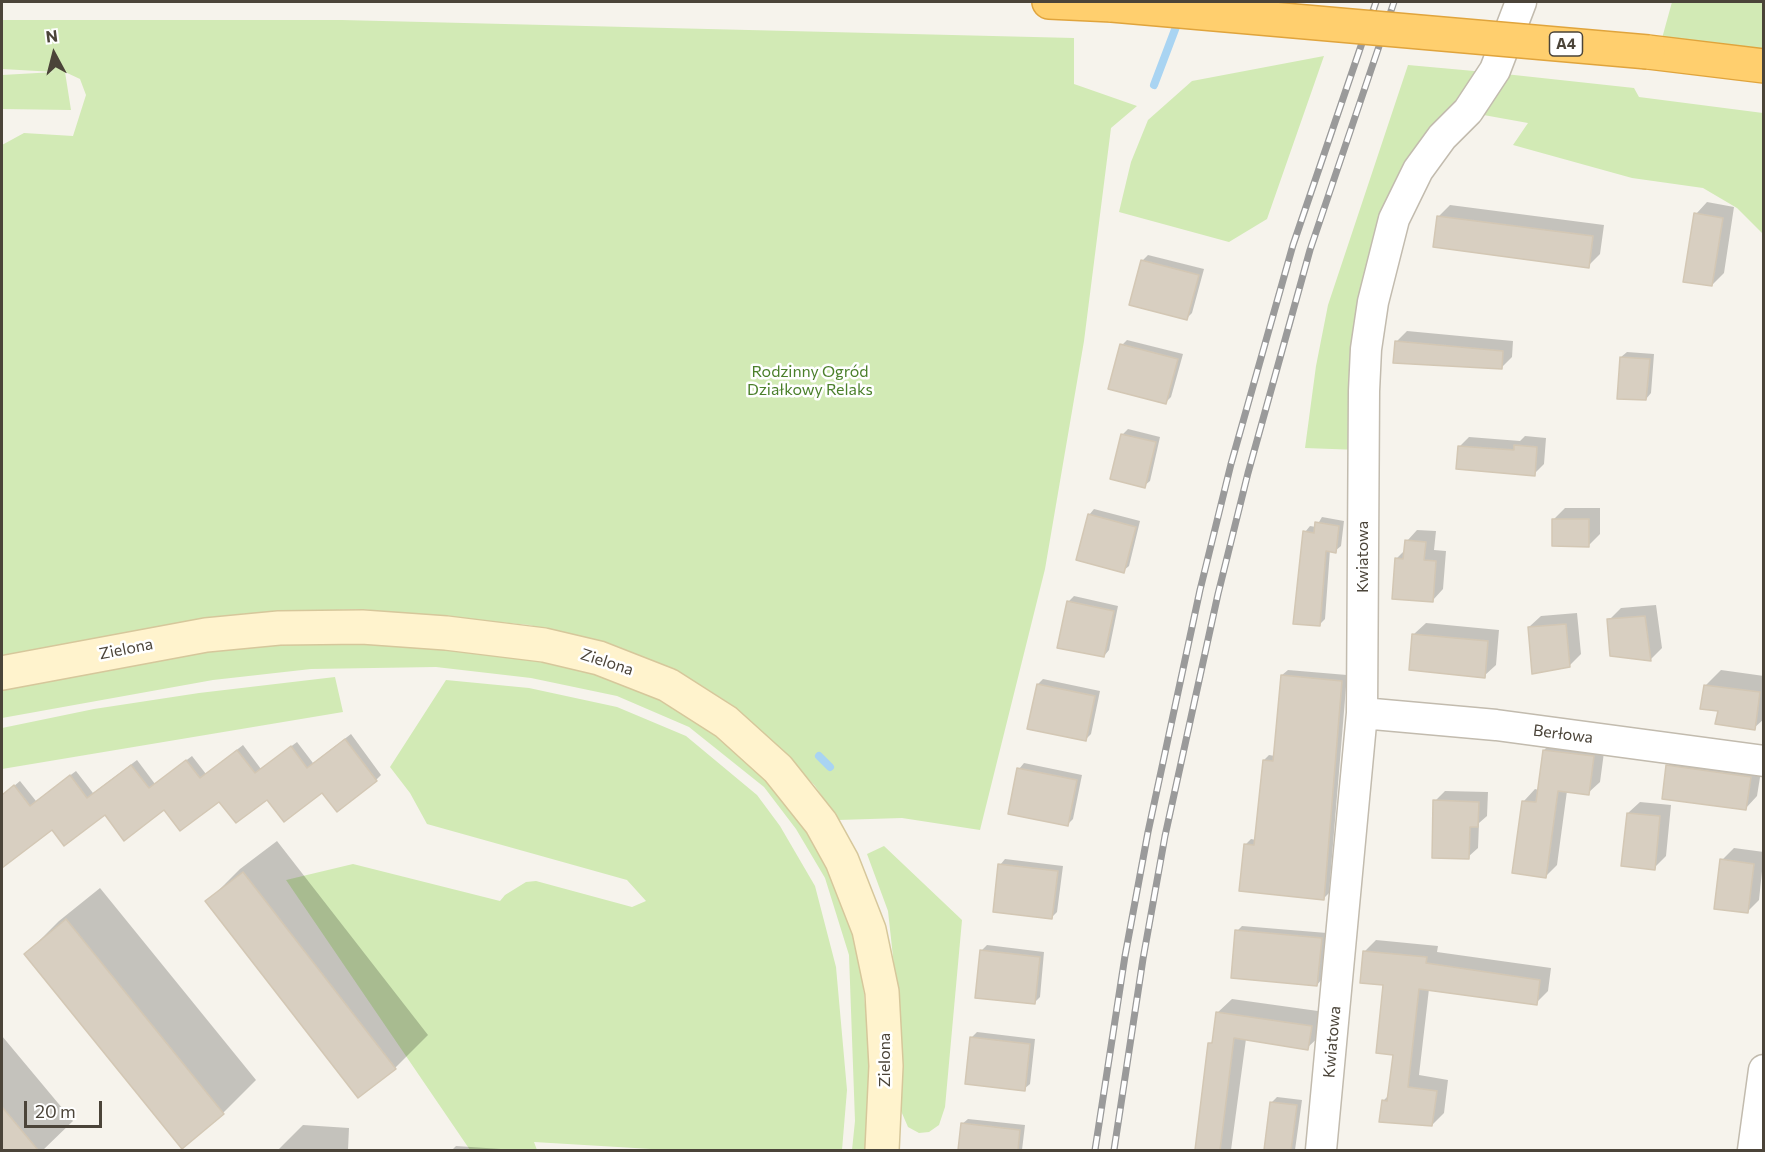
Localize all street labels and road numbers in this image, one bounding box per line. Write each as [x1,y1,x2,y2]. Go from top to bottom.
road number: A4 [1550,32,1582,56]
street label: Kwiatowa [1353,521,1373,593]
street label: Zielona [97,634,155,664]
street label: Zielona [578,644,636,680]
street label: Berłowa [1532,721,1594,747]
street label: Kwiatowa [1319,1005,1345,1079]
street label: Zielona [875,1033,895,1087]

